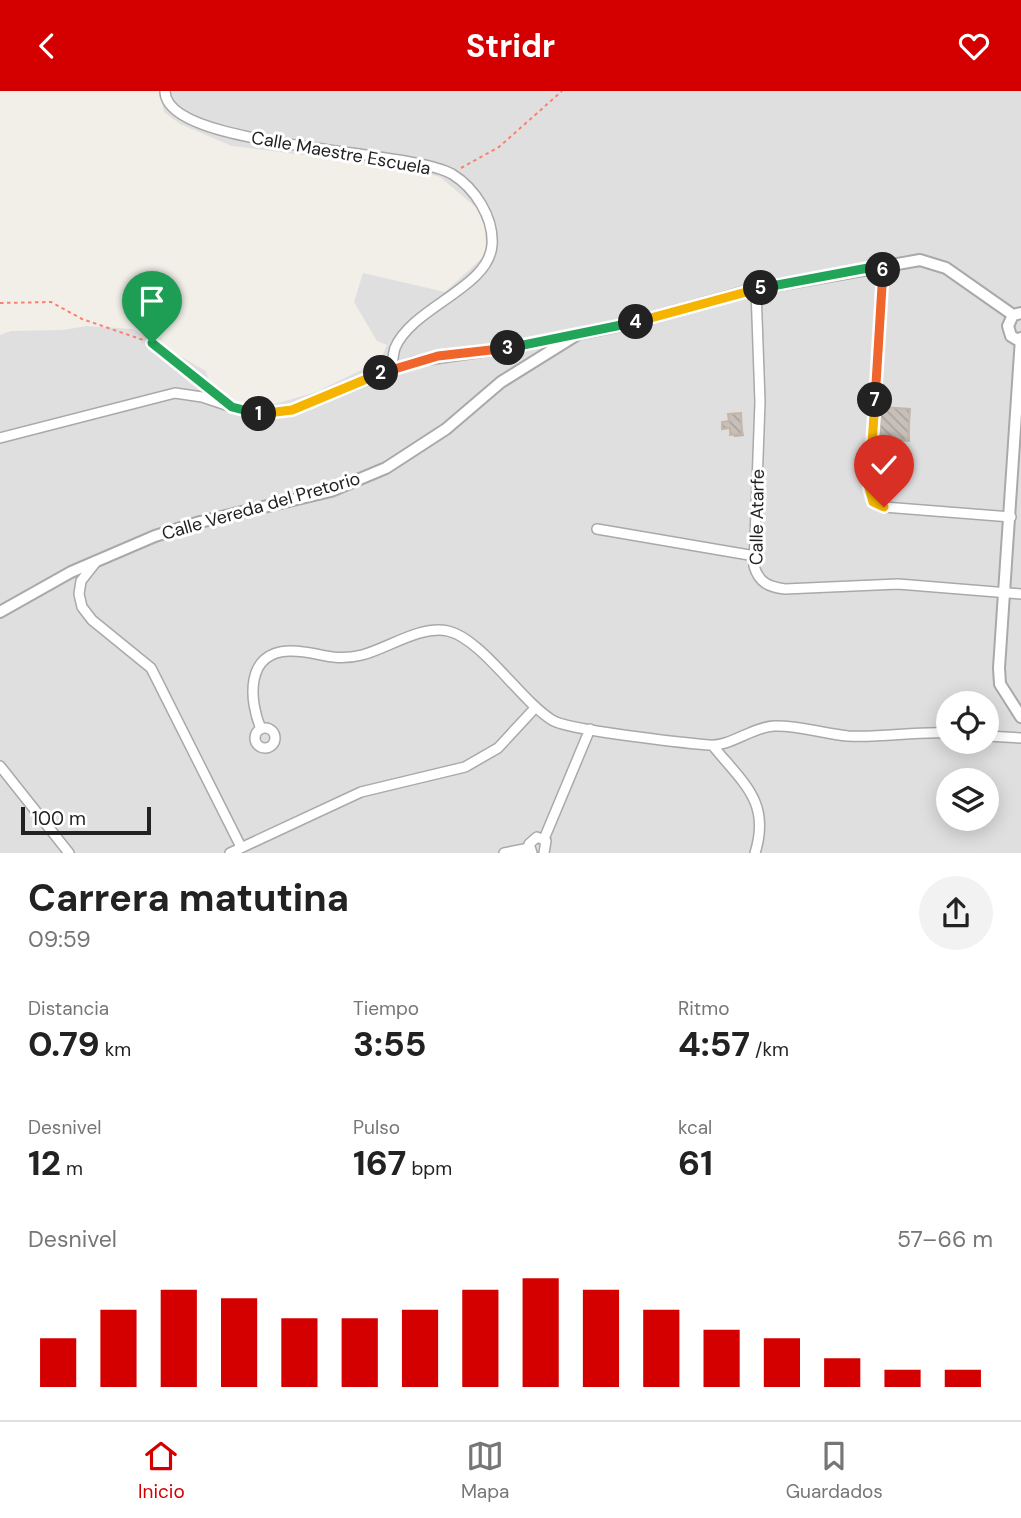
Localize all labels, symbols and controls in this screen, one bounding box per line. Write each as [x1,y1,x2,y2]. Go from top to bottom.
text: Stridr [466,25,555,67]
icon: back [28,27,66,65]
icon: heart [955,27,993,65]
street label: Calle Maestre Escuela [249,125,433,181]
pin: 6 [866,253,900,287]
text: 6 [876,257,889,282]
pin [122,271,182,343]
pin: 5 [744,271,778,305]
text: 5 [755,275,766,300]
icon: arrive [133,282,171,320]
pin: 4 [618,305,654,339]
text: 4 [629,309,642,334]
pin: 3 [490,331,526,365]
text: 3 [502,335,513,360]
pin: 2 [364,355,398,391]
text: 2 [375,360,386,385]
pin: 7 [858,383,892,417]
text: 7 [869,387,880,412]
pin: 1 [242,397,276,431]
text: 1 [255,401,262,426]
pin [854,435,914,507]
icon: check [865,446,903,484]
street label: Calle Vereda del Pretorio [159,466,363,546]
street label: Calle Atarfe [744,469,770,565]
map controls [936,691,999,831]
button: locate [936,691,999,754]
button: layers [936,768,999,831]
scale bar [21,804,150,836]
text: 100 m [32,806,86,831]
text: Carrera matutina [28,873,349,923]
button: share [919,876,993,950]
text: 09:59 [28,924,91,954]
text: Distancia [28,996,109,1021]
text: Tiempo [353,996,419,1021]
text: Ritmo [678,996,730,1021]
text: 0.79 [28,1021,100,1067]
text: 3:55 [353,1021,427,1067]
text: 4:57 [678,1021,750,1067]
text: km [100,1037,131,1062]
text: /km [750,1037,789,1062]
text: Desnivel [28,1115,101,1140]
text: Pulso [353,1115,400,1140]
text: kcal [678,1115,712,1140]
text: 12 [28,1140,61,1186]
text: 167 [353,1140,406,1186]
text: 61 [678,1140,713,1186]
text: m [61,1156,83,1181]
text: bpm [406,1156,452,1181]
text: Desnivel [28,1224,117,1254]
text: 57–66 m [897,1224,993,1254]
tab: Inicio [138,1437,185,1504]
tab: Mapa [461,1437,509,1504]
tab: Guardados [786,1437,883,1504]

